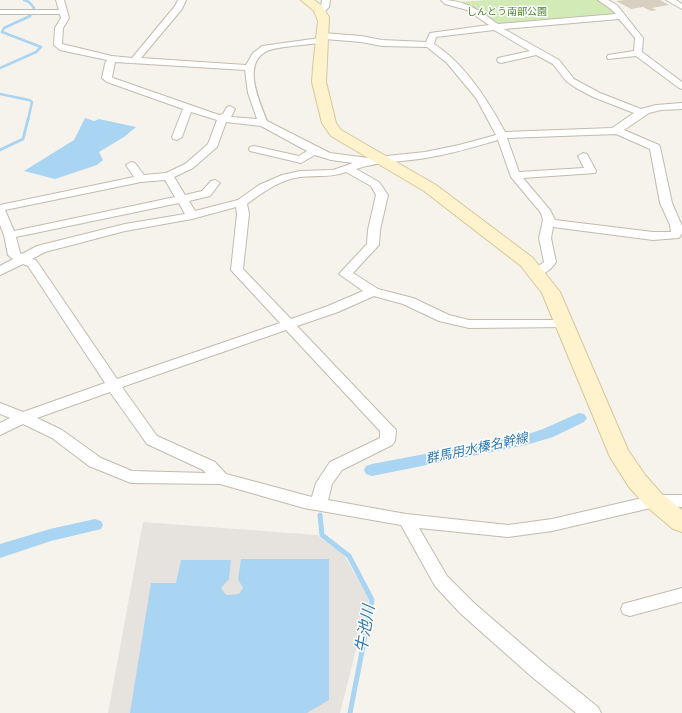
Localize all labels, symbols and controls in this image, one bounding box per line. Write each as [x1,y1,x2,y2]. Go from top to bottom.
park label: しんとう南部公園 [467,6,547,18]
water label: 群馬用水榛名幹線 [425,431,529,467]
water label: 牛池川 [352,604,380,654]

